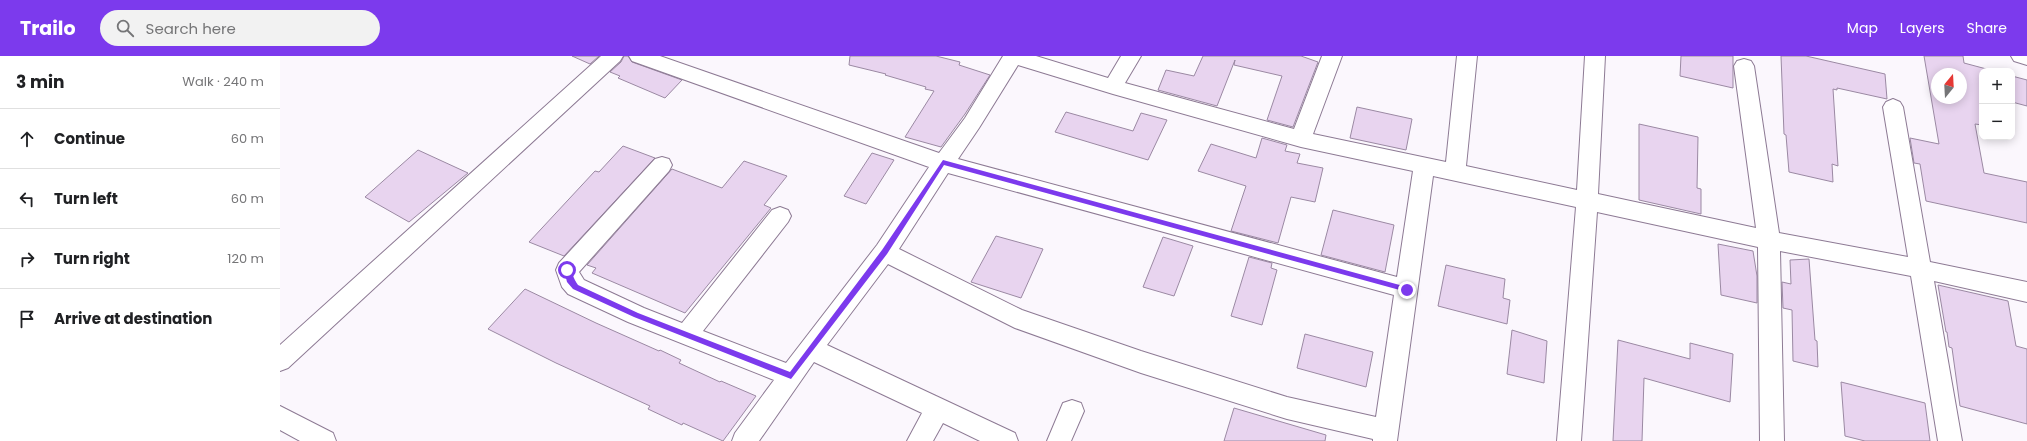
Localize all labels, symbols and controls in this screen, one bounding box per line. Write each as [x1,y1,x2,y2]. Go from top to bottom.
search box [100,10,380,46]
text: Trailo [20,15,76,42]
icon: search [114,17,136,39]
text: Search here [146,18,236,39]
text: Map [1847,18,1878,38]
text: Layers [1900,18,1944,38]
text: Share [1966,18,2007,38]
north arrow [1931,68,1967,104]
map controls [1979,68,2015,140]
button: + [1979,68,2015,104]
text: 3 min [16,70,64,94]
text: Walk · 240 m [182,72,264,91]
button: − [1979,104,2015,140]
icon: ahead [16,128,38,150]
text: Continue [54,128,125,149]
text: 60 m [231,129,264,148]
icon: left [16,188,38,210]
text: Turn left [54,188,118,209]
text: 60 m [231,189,264,208]
icon: right [16,248,38,270]
text: Turn right [54,248,130,269]
text: 120 m [227,249,264,268]
route start [558,261,576,279]
route end [1398,281,1416,299]
icon: arrive [16,308,38,330]
text: Arrive at destination [54,308,212,329]

